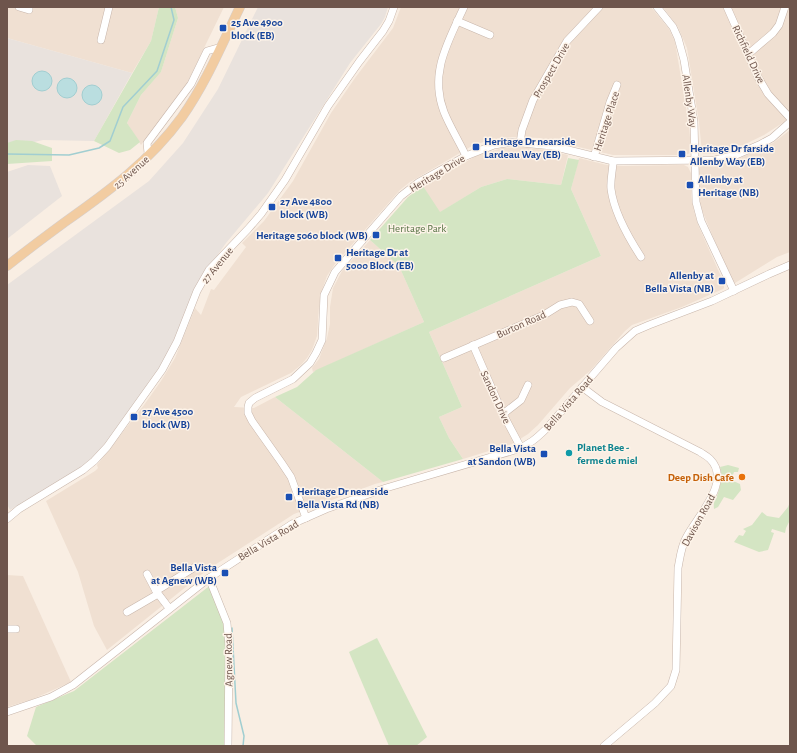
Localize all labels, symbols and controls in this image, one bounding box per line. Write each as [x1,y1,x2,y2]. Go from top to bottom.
place label: 25 Ave 4900 block (EB) [231,17,283,41]
marker: 25 Ave 4900 block (EB) [218,23,228,33]
street label: Richfield Drive [730,23,767,85]
street label: Prospect Drive [531,41,572,100]
street label: Allenby Way [680,74,699,129]
street label: Heritage Place [592,90,621,152]
place label: Heritage Dr nearside Lardeau Way (EB) [484,136,575,160]
marker: Heritage Dr nearside Lardeau Way (EB) [471,142,481,152]
place label: Heritage Dr farside Allenby Way (EB) [690,143,774,167]
marker: Heritage Dr farside Allenby Way (EB) [677,149,687,159]
street label: Heritage Drive [408,153,467,194]
street label: 25 Avenue [111,154,151,191]
place label: Allenby at Heritage (NB) [698,174,759,198]
marker: Allenby at Heritage (NB) [685,180,695,190]
place label: 27 Ave 4800 block (WB) [280,196,332,220]
marker: 27 Ave 4800 block (WB) [267,202,277,212]
park label: Heritage Park [388,223,446,234]
place label: Heritage 5060 block (WB) [256,230,368,241]
marker: Heritage 5060 block (WB) [371,230,381,240]
street label: 27 Avenue [199,245,235,286]
place label: Heritage Dr at 5000 Block (EB) [346,247,414,271]
marker: Heritage Dr at 5000 Block (EB) [333,253,343,263]
place label: Allenby at Bella Vista (NB) [645,270,714,294]
marker: Allenby at Bella Vista (NB) [717,276,727,286]
street label: Burton Road [495,309,548,340]
street label: Sandon Drive [479,369,513,425]
street label: Bella Vista Road [542,374,595,433]
place label: 27 Ave 4500 block (WB) [142,406,194,430]
marker: 27 Ave 4500 block (WB) [129,412,139,422]
place label: Planet Bee - ferme de miel [577,442,638,466]
place label: Bella Vista at Sandon (WB) [468,443,537,467]
marker: Planet Bee - ferme de miel [564,448,574,458]
marker: Bella Vista at Sandon (WB) [539,449,549,459]
place label: Deep Dish Cafe [668,472,734,483]
marker: Deep Dish Cafe [737,472,747,482]
place label: Heritage Dr nearside Bella Vista Rd (NB) [297,486,388,510]
marker: Heritage Dr nearside Bella Vista Rd (NB) [284,492,294,502]
street label: Davison Road [680,492,717,548]
street label: Bella Vista Road [236,518,301,563]
place label: Bella Vista at Agnew (WB) [151,562,218,586]
marker: Bella Vista at Agnew (WB) [220,568,230,578]
street label: Agnew Road [223,633,234,687]

